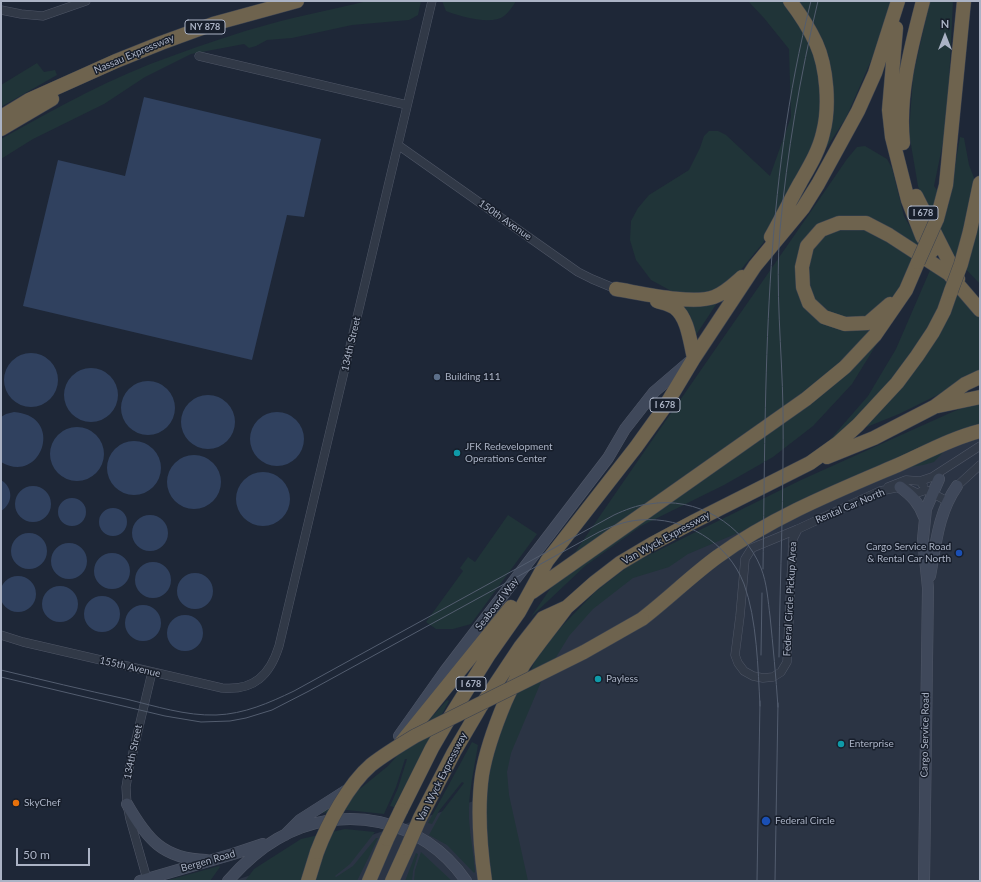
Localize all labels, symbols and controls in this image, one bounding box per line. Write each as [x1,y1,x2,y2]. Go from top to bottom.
north arrow [925,16,965,56]
text: N [941,17,949,30]
road number: NY 878 [185,20,225,34]
street label: Nassau Expressway [92,32,176,76]
street label: 150th Avenue [476,197,534,243]
road number: I 678 [908,206,938,220]
street label: 134th Street [339,316,363,372]
place label: Building 111 [445,371,500,383]
marker: Building 111 [432,372,442,382]
road number: I 678 [650,398,680,412]
place label: JFK Redevelopment Operations Center [465,441,553,464]
marker: JFK Redevelopment Operations Center [452,448,462,458]
street label: Rental Car North [814,486,886,526]
street label: Van Wyck Expressway [620,509,712,567]
street label: Federal Circle Pickup Area [781,541,799,657]
place label: Cargo Service Road & Rental Car North [866,541,951,564]
marker: Cargo Service Road & Rental Car North [954,548,964,558]
street label: Seaboard Way [473,575,521,633]
street label: 155th Avenue [98,654,162,680]
place label: Payless [606,673,638,685]
marker: Payless [593,674,603,684]
road number: I 678 [456,677,486,691]
street label: Cargo Service Road [918,692,932,778]
street label: 134th Street [121,724,145,780]
street label: Van Wyck Expressway [414,730,470,824]
place label: Enterprise [849,738,894,750]
marker: Enterprise [836,739,846,749]
place label: SkyChef [24,797,61,809]
marker: SkyChef [11,798,21,808]
marker: Federal Circle [760,815,772,827]
place label: Federal Circle [775,815,835,827]
scale bar [18,840,92,866]
text: 50 m [23,847,50,862]
street label: Bergen Road [179,848,237,874]

